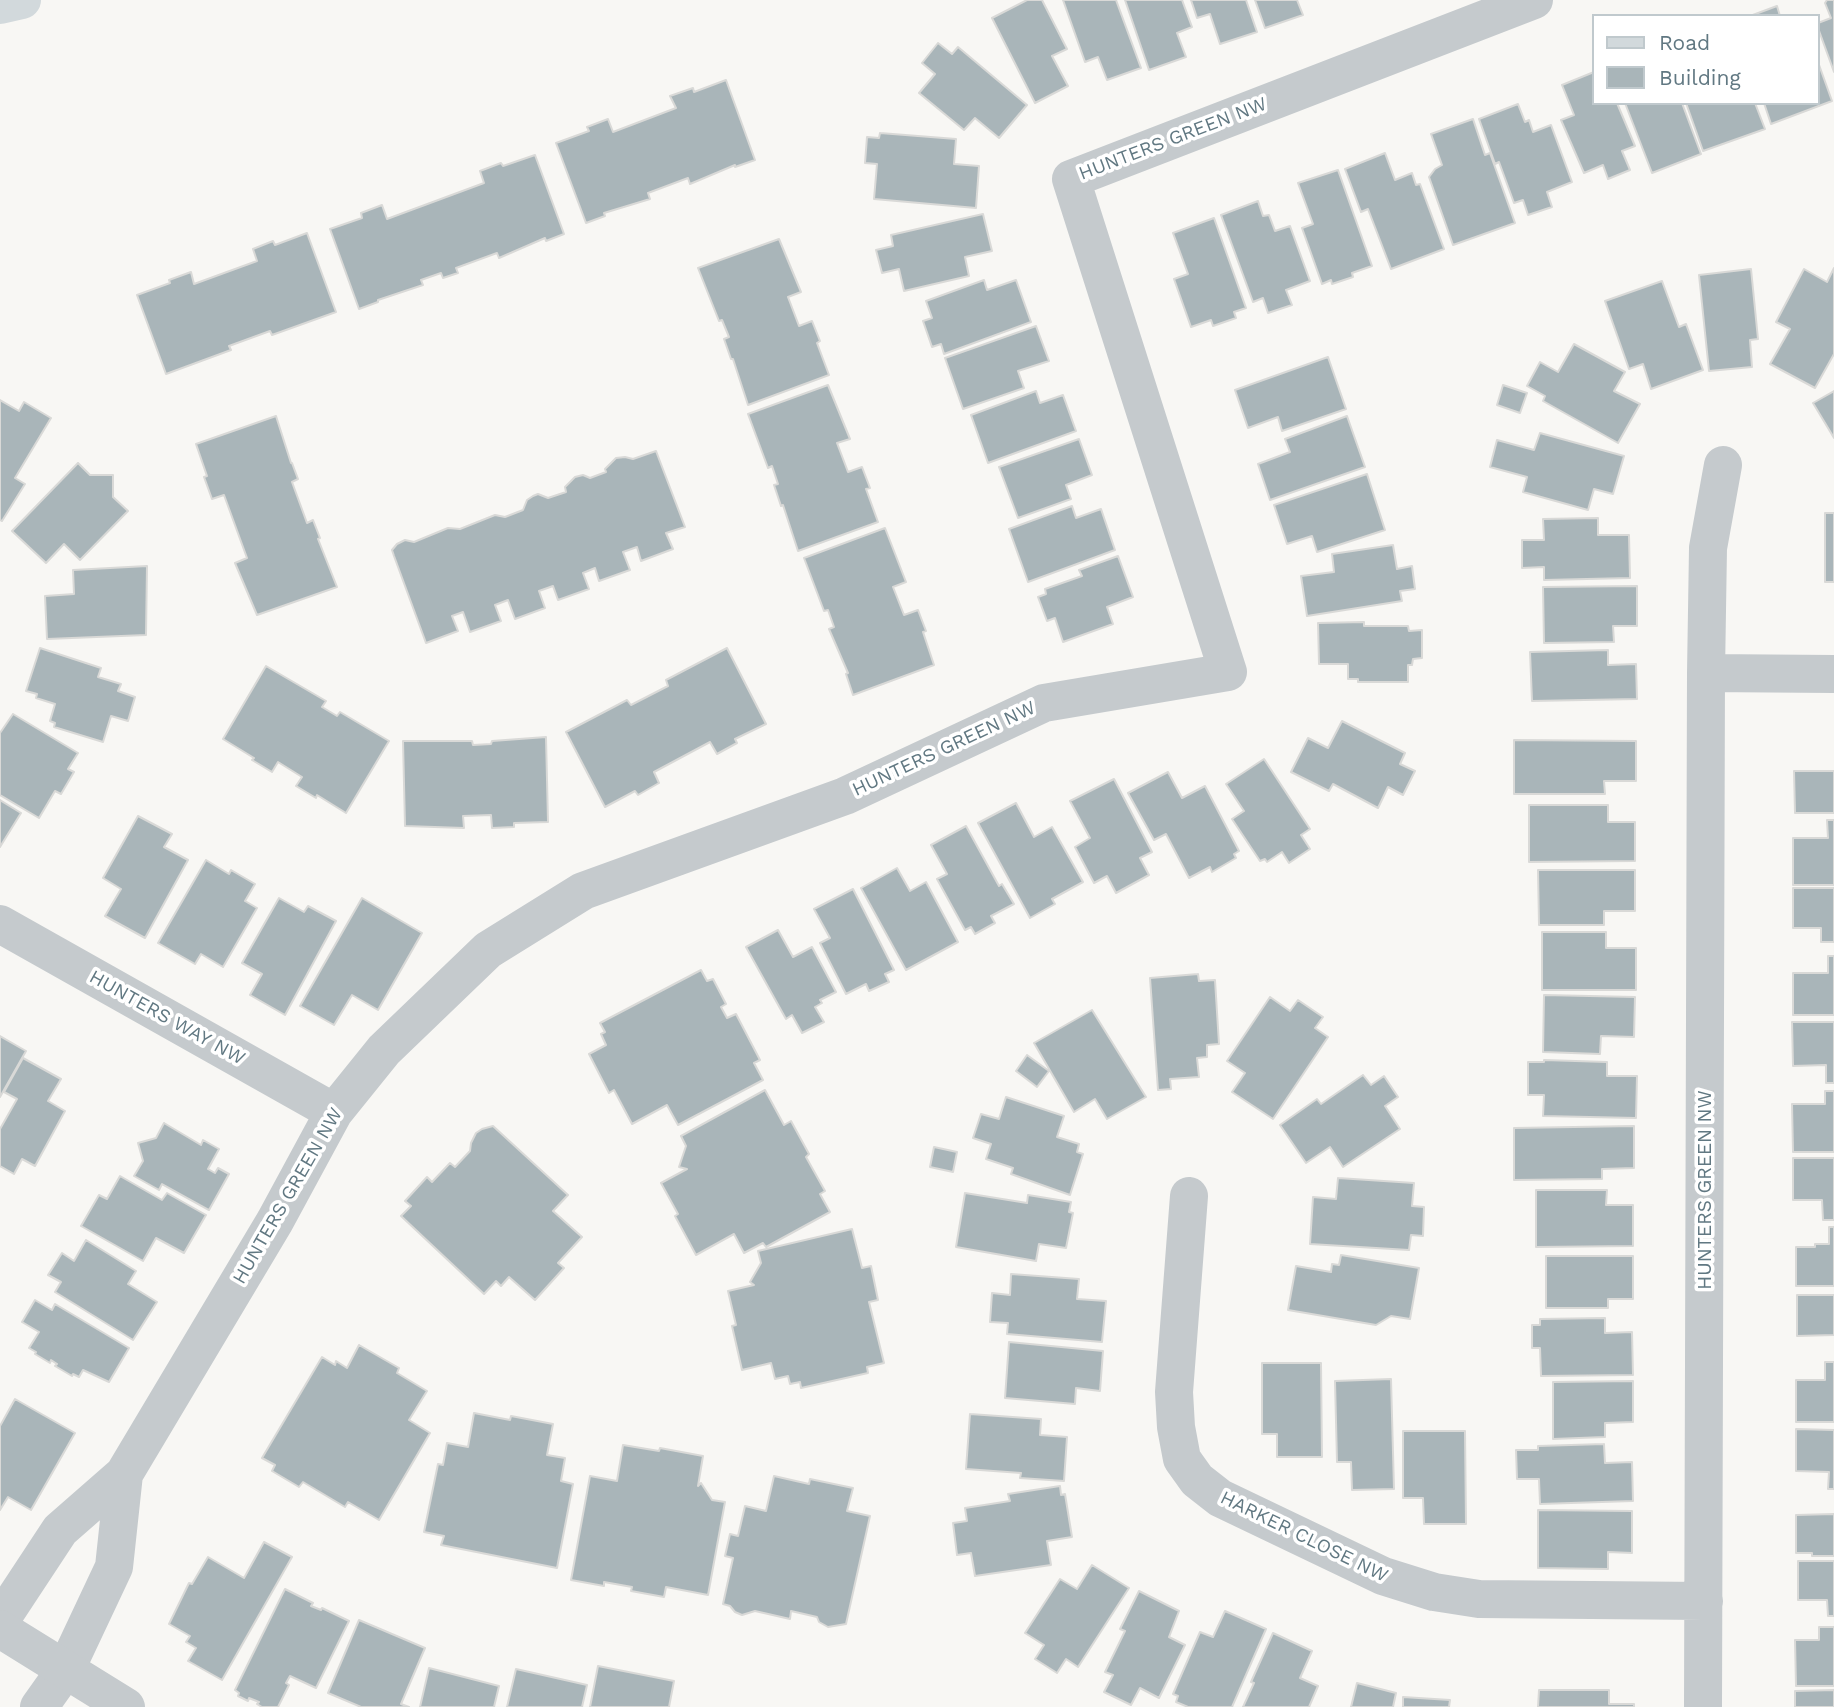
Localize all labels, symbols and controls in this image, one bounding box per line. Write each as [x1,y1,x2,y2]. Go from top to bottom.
legend [1592,14,1820,105]
text: Road [1659,30,1710,55]
text: Building [1659,65,1741,90]
street label: HUNTERS GREEN NW [1076,93,1270,185]
street label: HUNTERS GREEN NW [849,697,1039,801]
street label: HUNTERS WAY NW [85,966,249,1070]
street label: HUNTERS GREEN NW [1694,1090,1716,1290]
street label: HUNTERS GREEN NW [228,1104,348,1288]
street label: HARKER CLOSE NW [1216,1486,1392,1588]

